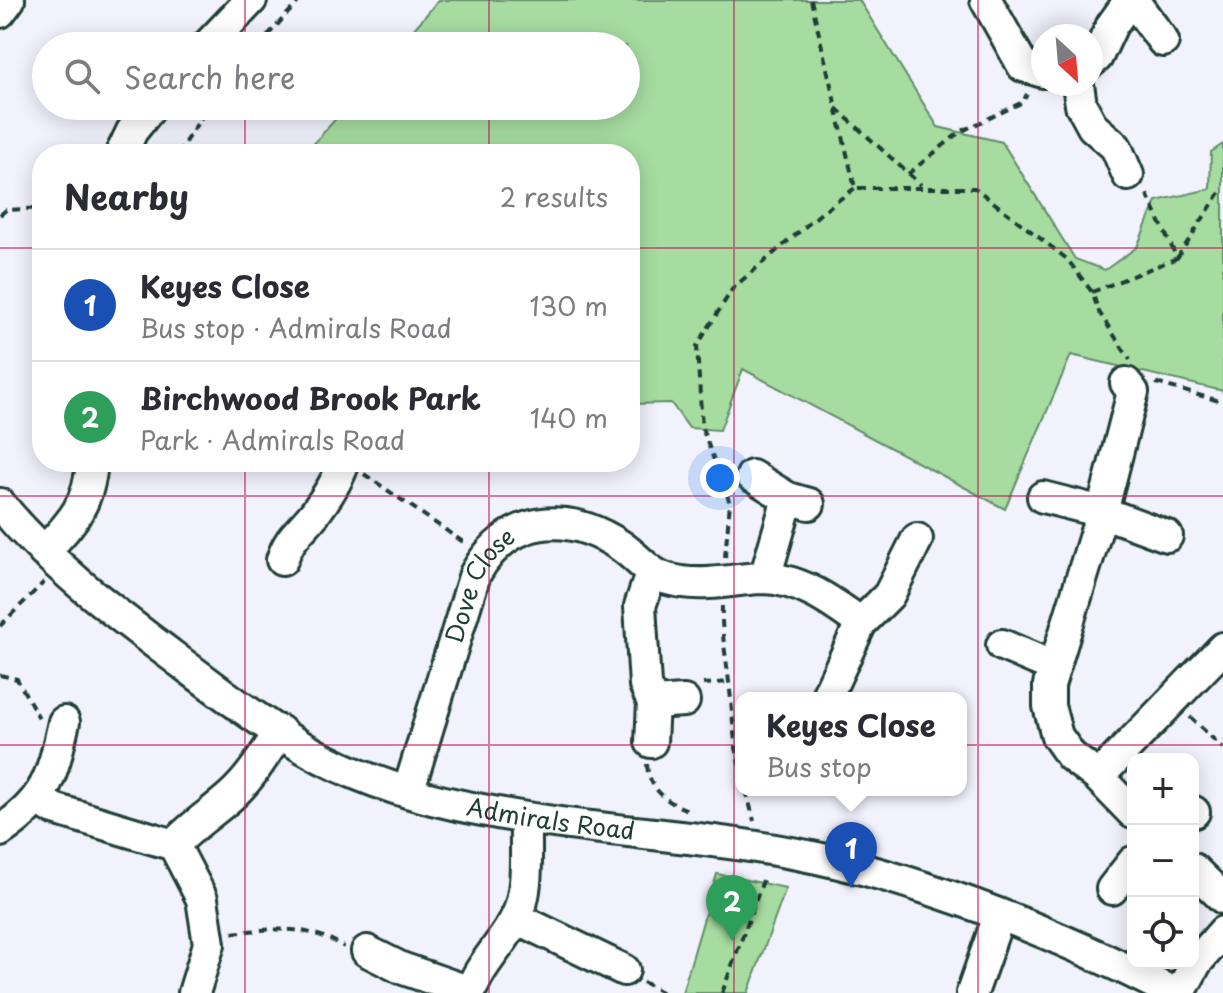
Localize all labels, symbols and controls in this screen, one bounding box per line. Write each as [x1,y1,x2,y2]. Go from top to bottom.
north arrow [1031,24,1103,96]
search box [32,32,640,120]
icon: search [60,54,104,98]
text: Search here [124,54,296,99]
text: Nearby [64,170,189,222]
text: 2 results [500,177,608,216]
text: Keyes Close [140,263,310,308]
text: 1 [84,286,96,325]
text: 130 m [529,286,608,325]
text: Bus stop · Admirals Road [140,308,452,347]
text: Birchwood Brook Park [140,375,481,420]
text: 2 [81,398,99,437]
text: 140 m [530,398,608,437]
text: Park · Admirals Road [140,420,405,459]
your location [700,458,740,498]
street label: Dove Close [435,517,521,647]
popup [735,692,967,796]
text: Keyes Close [766,702,936,747]
text: Bus stop [766,747,872,786]
map controls [1127,753,1199,969]
button: + [1127,753,1199,825]
street label: Admirals Road [464,787,637,848]
pin: 1 [825,822,877,888]
button: − [1127,825,1199,897]
pin: 2 [706,875,758,941]
button: locate [1127,897,1199,969]

